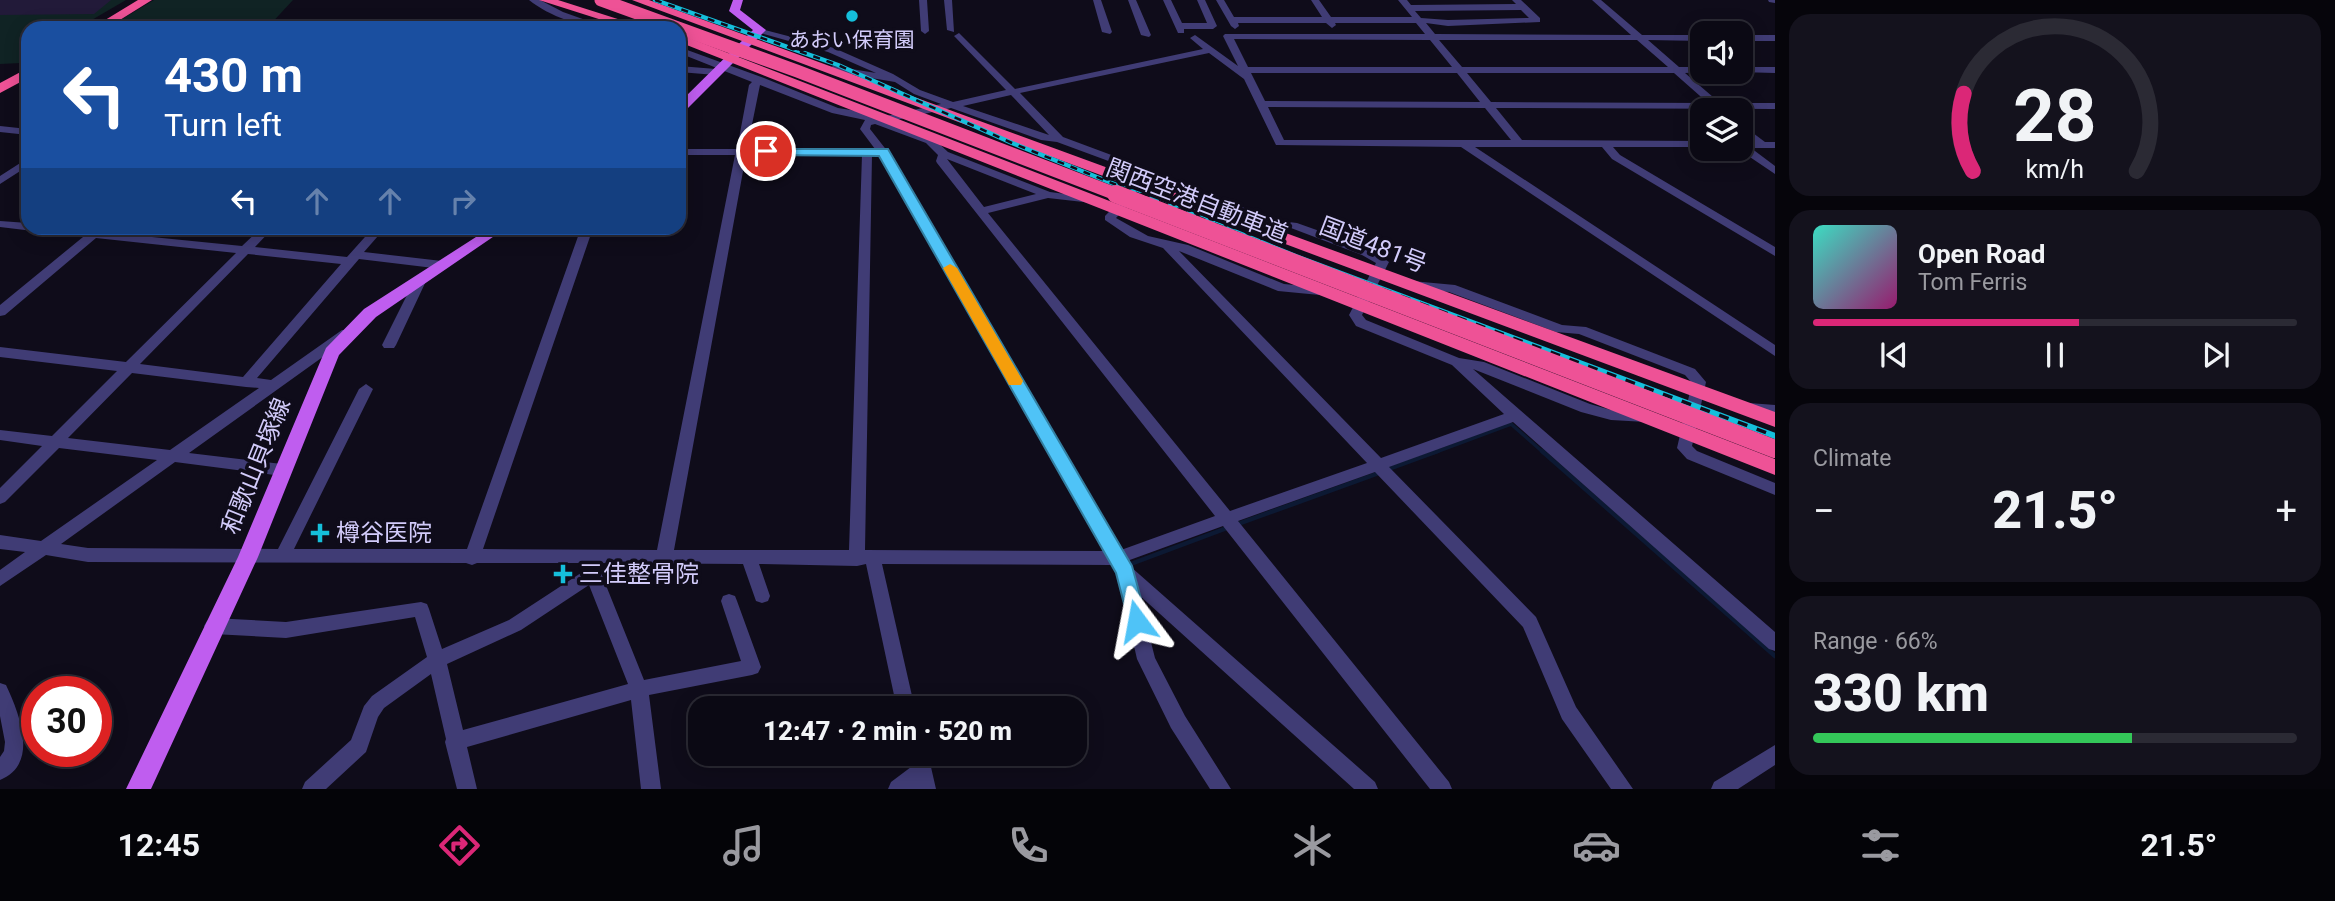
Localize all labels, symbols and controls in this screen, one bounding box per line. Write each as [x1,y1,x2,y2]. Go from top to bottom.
marker: あおい保育園 [844,8,860,24]
map controls [1690,21,1753,161]
button: sound [1690,21,1753,84]
place label: あおい保育園 [789,28,915,52]
text: 430 m [164,47,303,104]
icon: left [49,49,140,140]
text: 28 [2013,73,2097,159]
button: layers [1690,98,1753,161]
text: Turn left [164,106,282,144]
pin [736,121,796,181]
icon: arrive [747,132,785,170]
street label: 関西空港自動車道 [1102,154,1292,248]
text: km/h [2026,155,2084,184]
icon: left [225,182,263,220]
icon: ahead [298,182,336,220]
icon: ahead [371,182,409,220]
icon: right [444,182,482,220]
street label: 国道481号 [1315,212,1431,278]
text: Open Road [1918,239,2046,269]
text: Tom Ferris [1918,269,2027,296]
icon: previous [1875,336,1913,374]
icon: pause [2036,336,2074,374]
icon: next [2197,336,2235,374]
street label: 和歌山貝塚線 [216,394,296,538]
text: Climate [1813,445,1892,472]
text: 21.5° [1992,480,2118,541]
text: − [1813,489,1835,533]
text: + [2275,489,2297,533]
place label: 樽谷医院 [336,519,432,547]
marker: 樽谷医院 [310,523,330,543]
place label: 三佳整骨院 [579,560,699,588]
marker: 三佳整骨院 [553,564,573,584]
position arrow [1100,584,1174,658]
text: Range · 66% [1813,628,1938,655]
text: 330 km [1813,663,1989,724]
speed limit sign: 30 [21,676,112,767]
text: 12:47 · 2 min · 520 m [763,716,1012,746]
icon: directions [435,821,484,870]
icon: music [719,821,768,870]
icon: phone [1004,821,1053,870]
icon: climate [1288,821,1337,870]
icon: car [1572,821,1621,870]
icon: filters [1856,821,1905,870]
text: 12:45 [118,826,200,864]
text: 21.5° [2140,826,2217,864]

